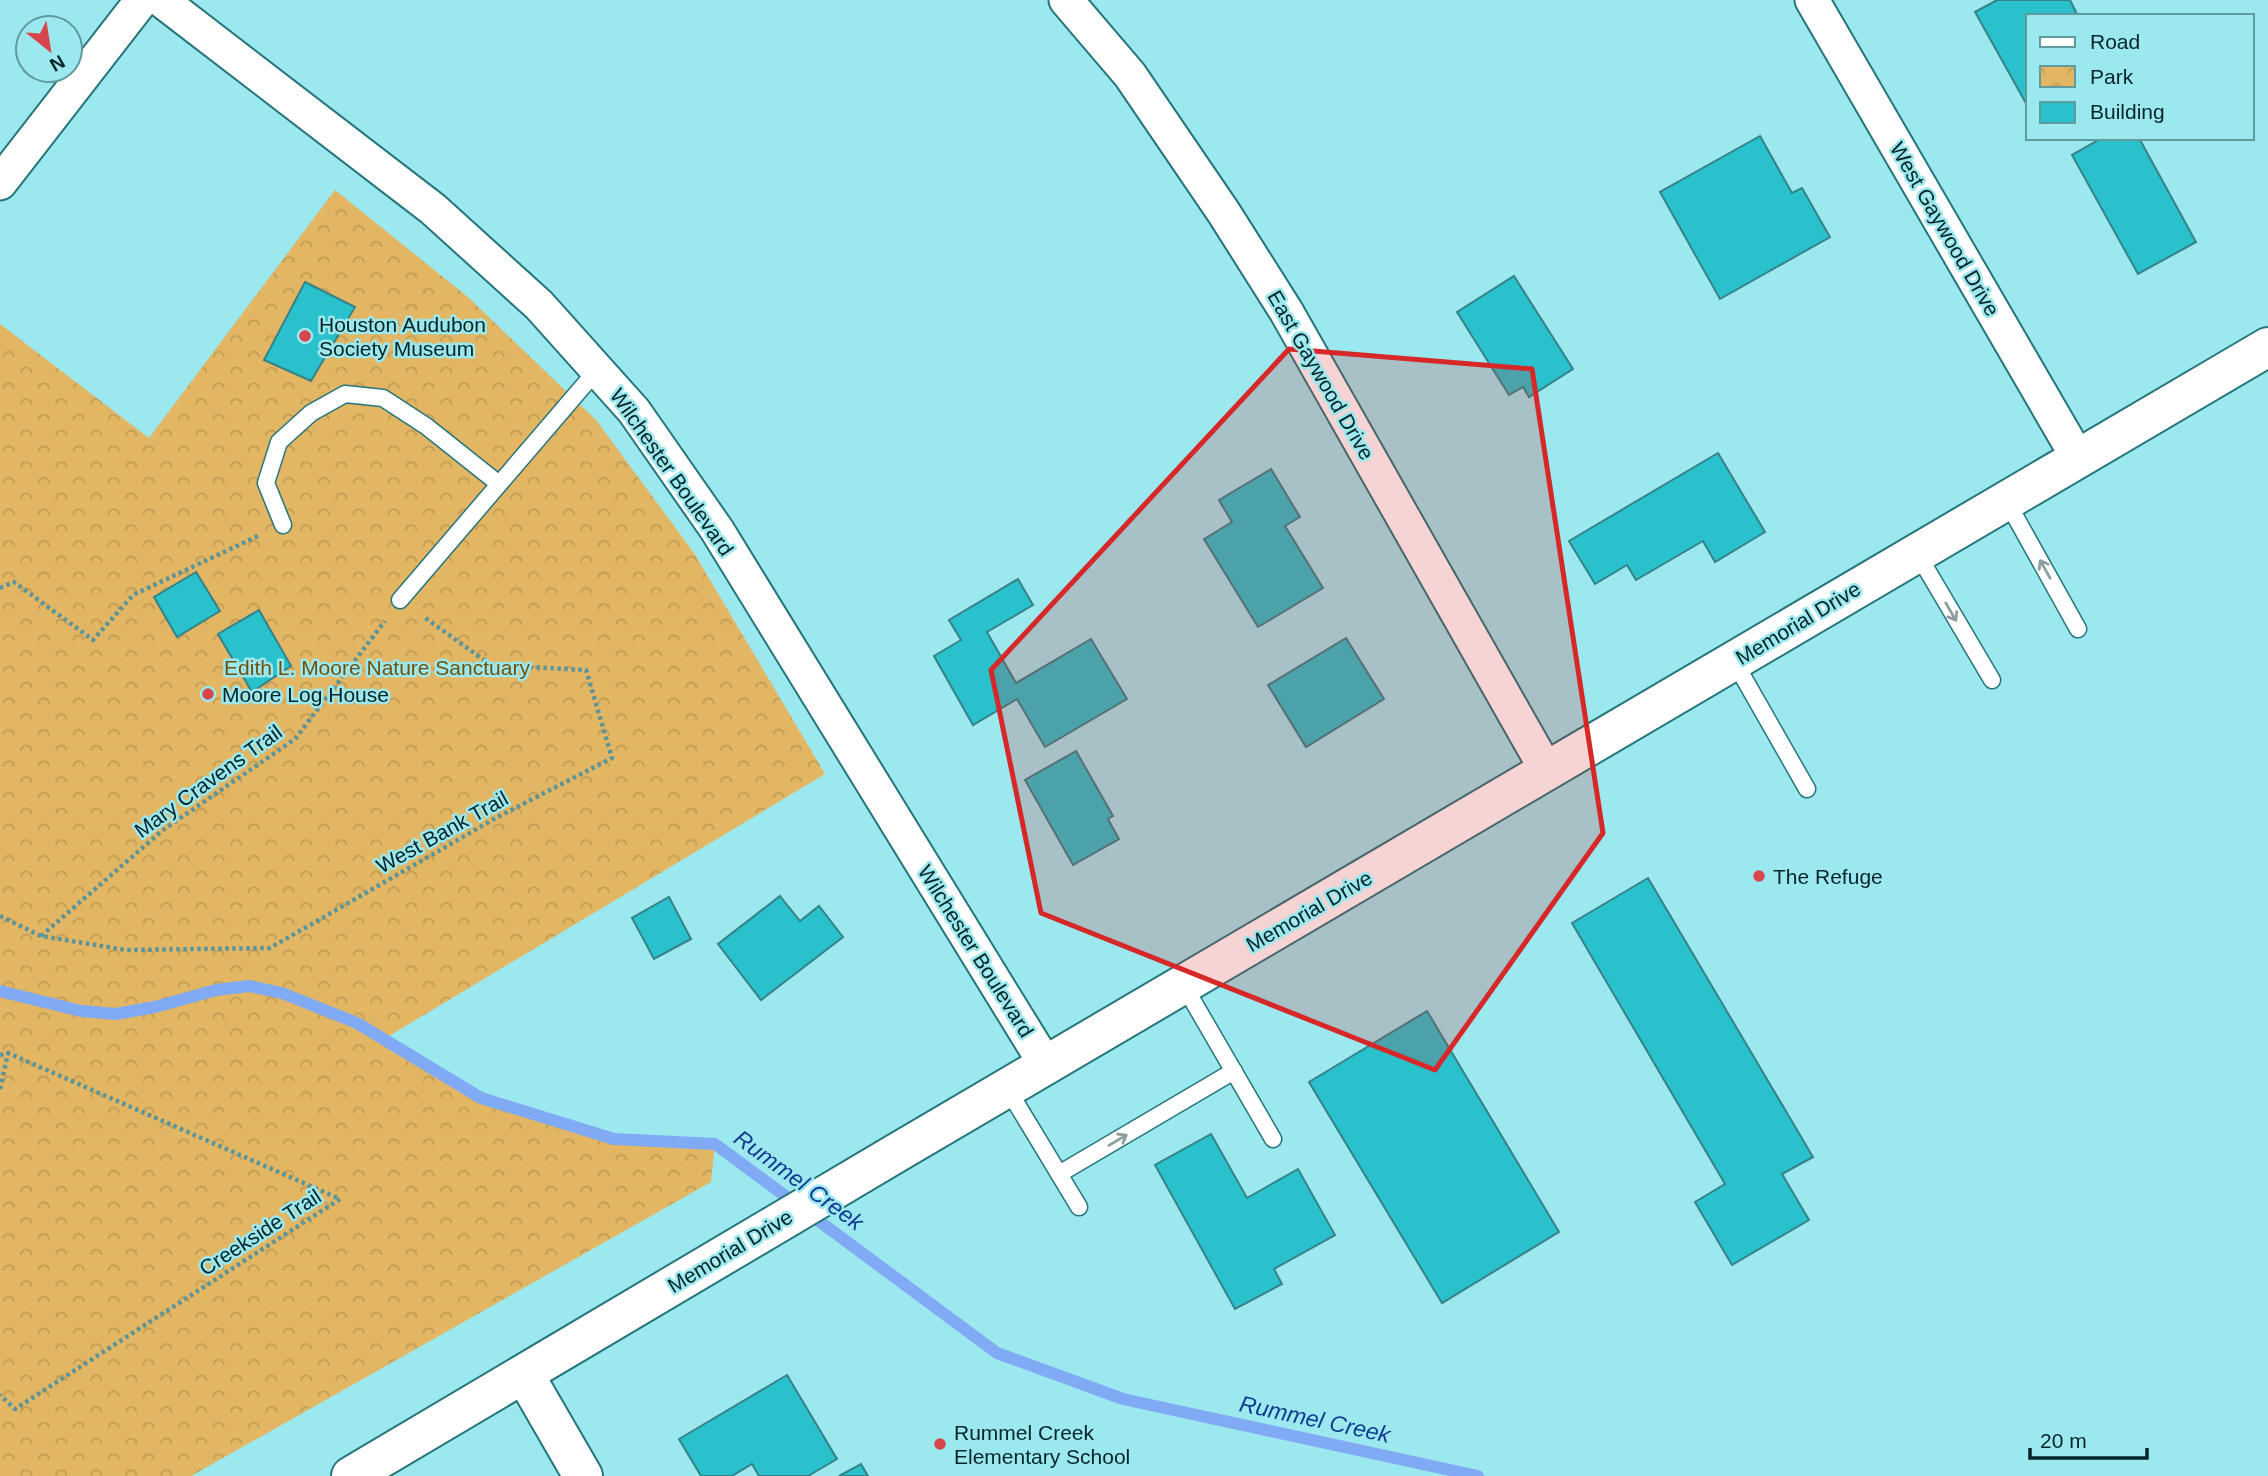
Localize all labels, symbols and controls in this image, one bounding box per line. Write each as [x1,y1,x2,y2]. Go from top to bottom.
north arrow [14,14,84,84]
legend [2026,14,2254,140]
text: Road [2090,30,2140,53]
text: N [46,51,68,76]
text: Park [2090,65,2134,88]
text: Building [2090,100,2165,123]
street label: West Gaywood Drive [1886,138,2004,320]
street label: East Gaywood Drive [1263,286,1379,464]
place label: Houston Audubon Society Museum [319,313,486,360]
marker: Houston Audubon Society Museum [297,328,313,344]
street label: Wilchester Boulevard [606,384,738,560]
one-way arrow [2038,560,2052,580]
street label: Memorial Drive [1732,577,1864,669]
one-way arrow [1945,601,1959,621]
park label: Edith L. Moore Nature Sanctuary [224,656,530,679]
place label: Moore Log House [222,683,389,706]
marker: Moore Log House [200,686,216,702]
street label: Mary Cravens Trail [130,720,286,842]
street label: West Bank Trail [372,786,512,878]
street label: Wilchester Boulevard [914,861,1038,1041]
place label: The Refuge [1773,865,1883,888]
street label: Memorial Drive [1242,866,1376,956]
marker: The Refuge [1751,868,1767,884]
water label: Rummel Creek [729,1124,870,1236]
one-way arrow [1107,1132,1127,1146]
street label: Creekside Trail [195,1184,325,1280]
street label: Memorial Drive [664,1205,796,1297]
water label: Rummel Creek [1237,1390,1394,1448]
scale bar [2030,1416,2147,1460]
place label: Rummel Creek Elementary School [954,1421,1130,1468]
text: 20 m [2040,1429,2087,1452]
marker: Rummel Creek Elementary School [932,1436,948,1452]

